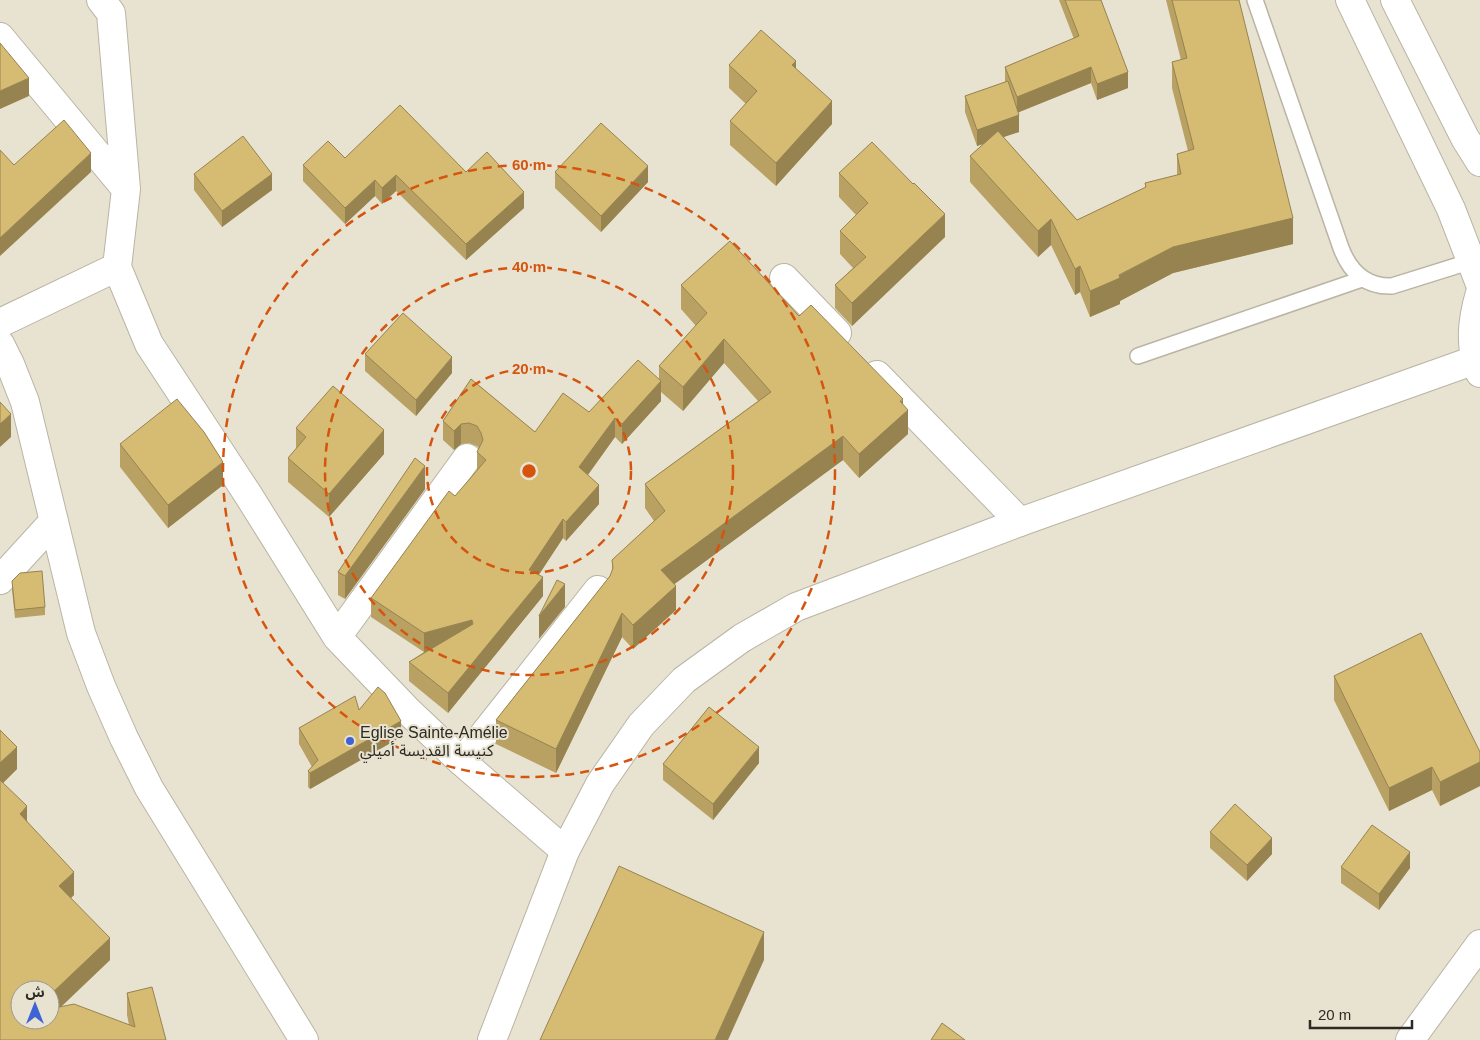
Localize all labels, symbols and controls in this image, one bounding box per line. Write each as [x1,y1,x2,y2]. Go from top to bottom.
text: 60 m [512,156,546,173]
text: 40 m [512,258,546,275]
text: 20 m [512,360,546,377]
centre of rings [520,462,538,480]
place label: Eglise Sainte-Amélie كنيسة القديسة أميلي [360,724,508,762]
marker: Eglise Sainte-Amélie كنيسة القديسة أميلي [344,735,356,747]
north arrow [10,980,60,1030]
text: ش [25,984,45,1000]
scale bar [1310,998,1412,1030]
text: 20 m [1318,1006,1351,1023]

